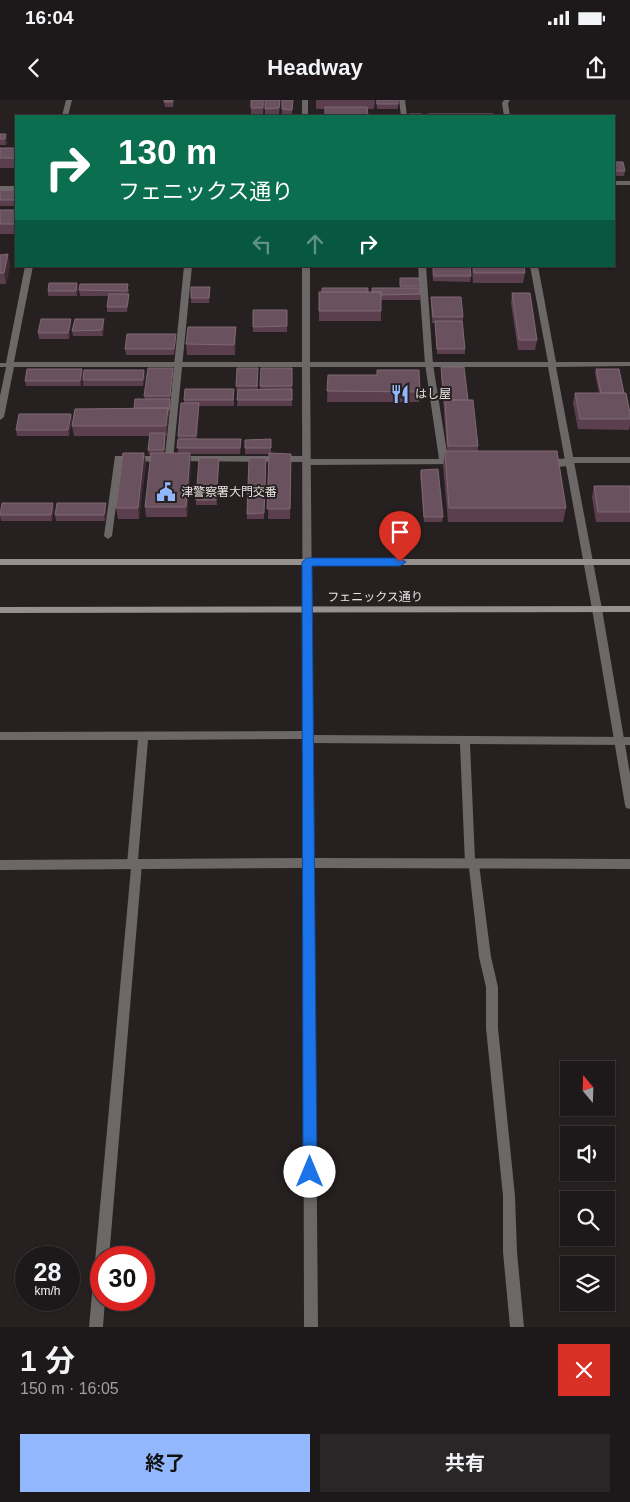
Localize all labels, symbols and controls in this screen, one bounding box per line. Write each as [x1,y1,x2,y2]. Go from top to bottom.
text: 16:04 [25,7,74,28]
icon: back [20,54,48,82]
icon: share [582,54,610,82]
text: Headway [267,55,363,80]
text: 130 m [118,132,217,171]
icon: right [35,135,100,200]
text: フェニックス通り [118,179,293,204]
icon: left [248,230,276,258]
icon: ahead [301,230,329,258]
icon: right [354,230,382,258]
restaurant icon: はし屋 [389,383,411,405]
place label: はし屋 [415,387,451,401]
public building icon: 津警察署大門交番 [155,481,177,503]
place label: 津警察署大門交番 [181,485,277,499]
pin [379,511,421,562]
icon: arrive [386,518,414,546]
street label: フェニックス通り [327,590,423,604]
north arrow [560,1061,615,1116]
map controls [560,1061,615,1311]
button: sound [560,1126,615,1181]
position arrow [283,1145,335,1197]
button: search [560,1191,615,1246]
speed limit sign: 30 [90,1246,155,1311]
button: layers [560,1256,615,1311]
text: 28 [34,1258,61,1286]
text: km/h [34,1284,61,1298]
text: 1 分 [20,1344,75,1377]
button: close [558,1344,610,1396]
text: 150 m · 16:05 [20,1380,119,1397]
button: 終了 [20,1434,310,1492]
button: 共有 [320,1434,610,1492]

